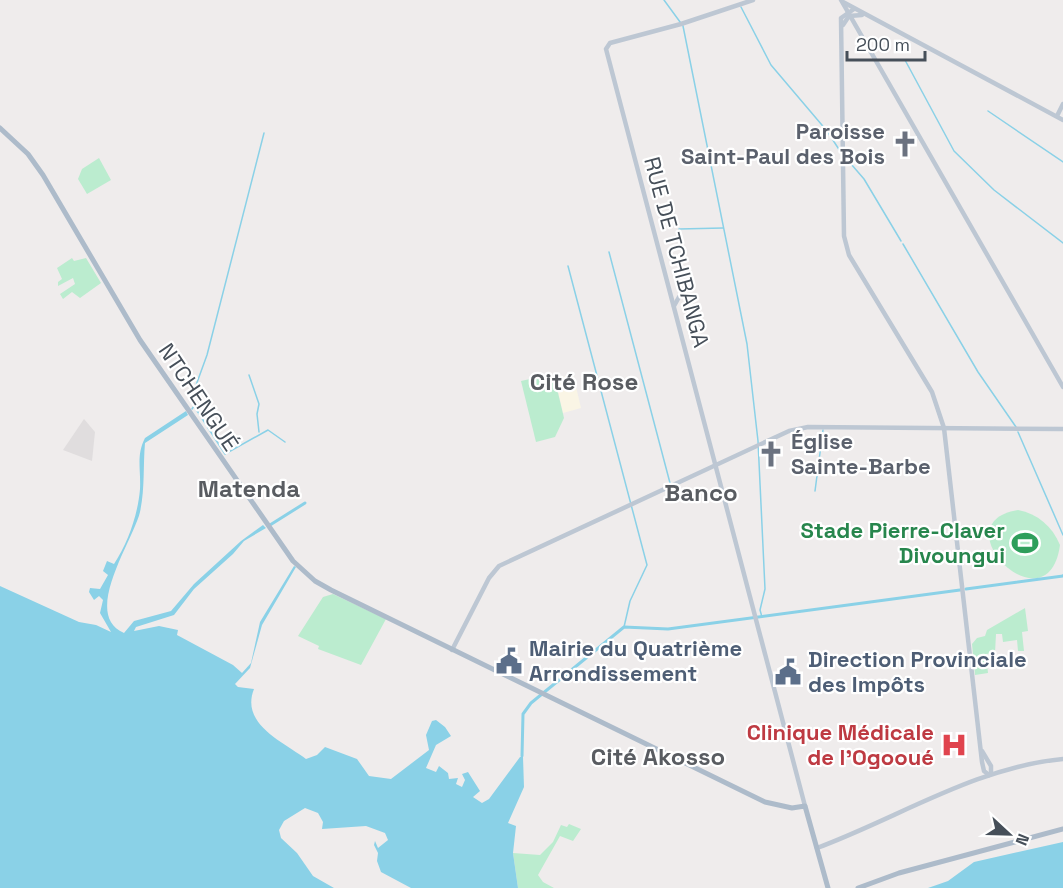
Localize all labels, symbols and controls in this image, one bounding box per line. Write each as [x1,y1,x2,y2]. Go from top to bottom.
scale bar [847,24,925,62]
text: 200 m [856,33,910,56]
place label: Paroisse Saint-Paul des Bois [681,117,885,170]
church icon: Paroisse Saint-Paul des Bois [890,129,920,159]
street label: RUE DE TCHIBANGA [638,154,716,350]
street label: NTCHENGUÉ [153,338,245,456]
district label: Cité Rose [530,366,638,397]
place label: Église Sainte-Barbe [791,427,931,480]
church icon: Église Sainte-Barbe [756,439,786,469]
district label: Matenda [198,473,300,504]
district label: Banco [664,477,738,508]
place label: Stade Pierre-Claver Divoungui [800,516,1005,569]
sports icon: Stade Pierre-Claver Divoungui [1010,528,1040,558]
place label: Mairie du Quatrième Arrondissement [529,634,742,687]
place label: Direction Provinciale des Impôts [808,645,1027,698]
public building icon: Mairie du Quatrième Arrondissement [494,646,524,676]
public building icon: Direction Provinciale des Impôts [773,657,803,687]
place label: Clinique Médicale de l'Ogooué [747,718,934,771]
hospital icon: Clinique Médicale de l'Ogooué [939,730,969,760]
district label: Cité Akosso [591,741,725,772]
north arrow [979,804,1039,864]
text: N [1011,831,1034,848]

